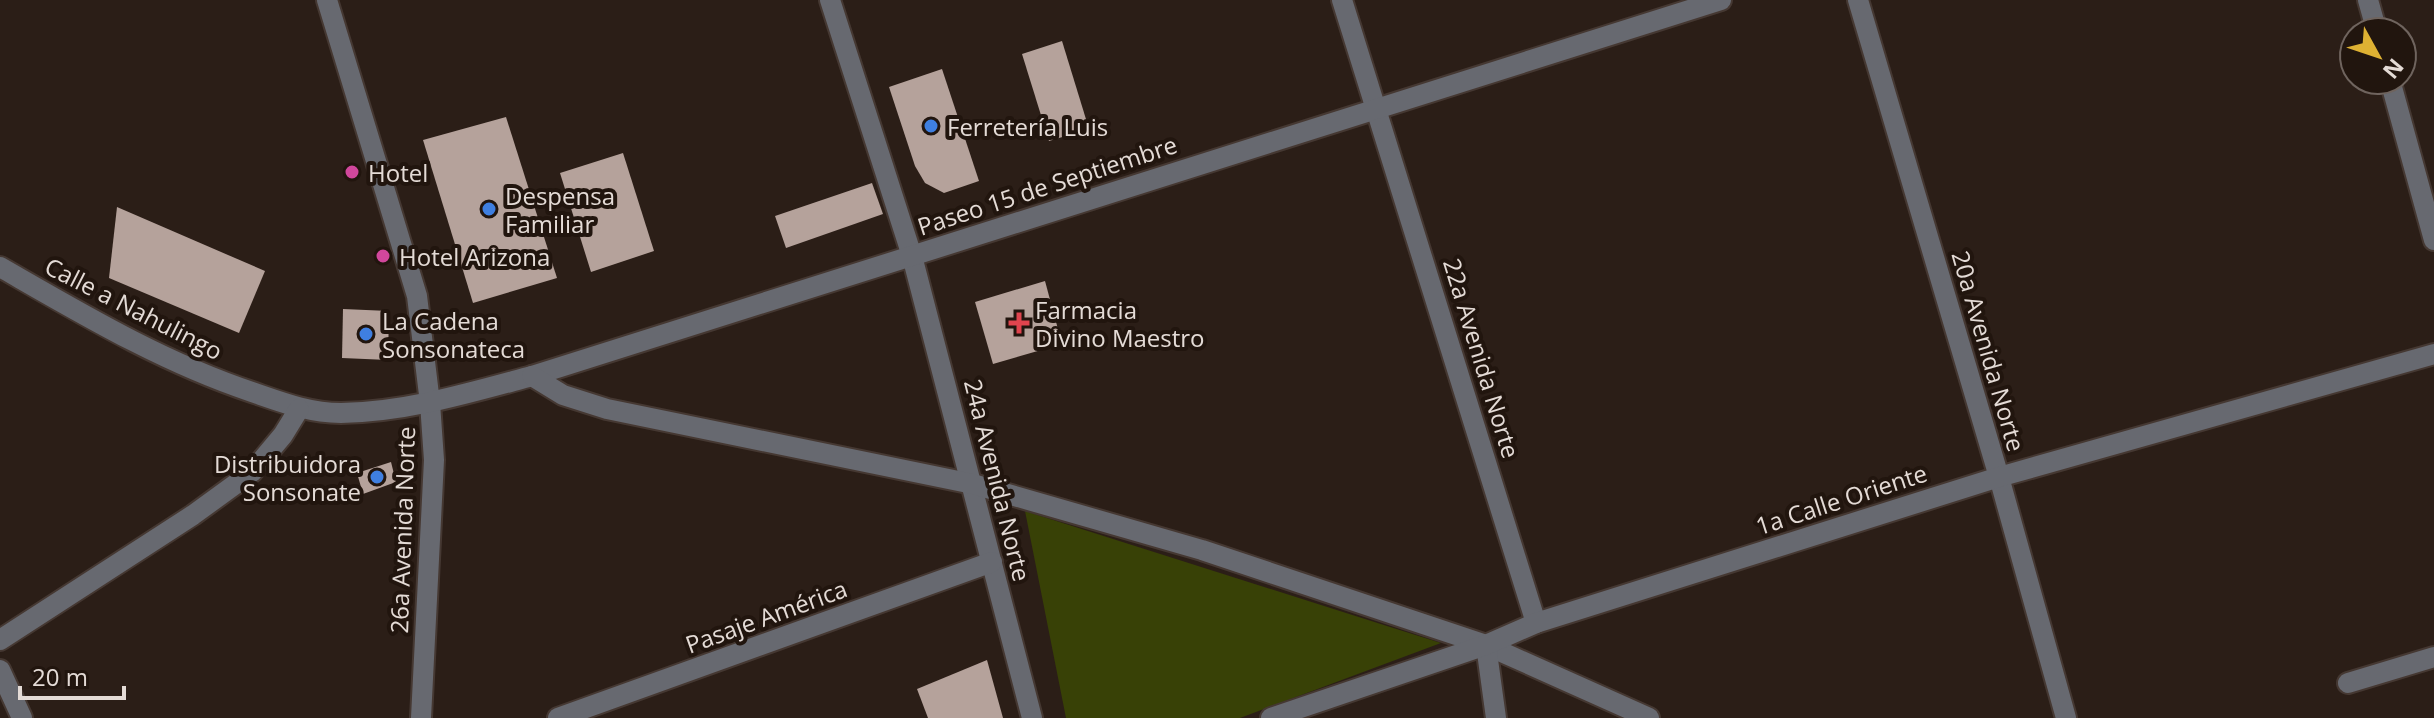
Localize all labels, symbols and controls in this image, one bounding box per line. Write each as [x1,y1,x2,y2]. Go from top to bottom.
north arrow [2338,16,2418,96]
text: N [2377,53,2411,86]
place label: Ferretería Luis [947,110,1108,143]
marker: Ferretería Luis [922,117,940,135]
street label: Paseo 15 de Septiembre [913,127,1181,243]
place label: Hotel [368,156,428,189]
marker: Hotel [343,163,361,181]
place label: Despensa Familiar [505,179,615,240]
marker: Despensa Familiar [480,200,498,218]
place label: Hotel Arizona [399,240,550,273]
marker: Hotel Arizona [374,247,392,265]
street label: 20a Avenida Norte [1945,247,2033,455]
street label: Calle a Nahulingo [40,249,228,367]
street label: 22a Avenida Norte [1436,254,1528,462]
place label: Farmacia Divino Maestro [1035,293,1205,354]
place label: La Cadena Sonsonateca [382,304,525,365]
marker: Farmacia Divino Maestro [1010,314,1028,332]
marker: La Cadena Sonsonateca [357,325,375,343]
street label: 24a Avenida Norte [957,376,1039,584]
street label: 26a Avenida Norte [382,426,422,634]
place label: Distribuidora Sonsonate [214,447,361,508]
street label: 1a Calle Oriente [1751,456,1931,542]
marker: Distribuidora Sonsonate [368,468,386,486]
street label: Pasaje América [681,571,851,661]
scale bar [20,650,124,700]
text: 20 m [32,660,88,693]

